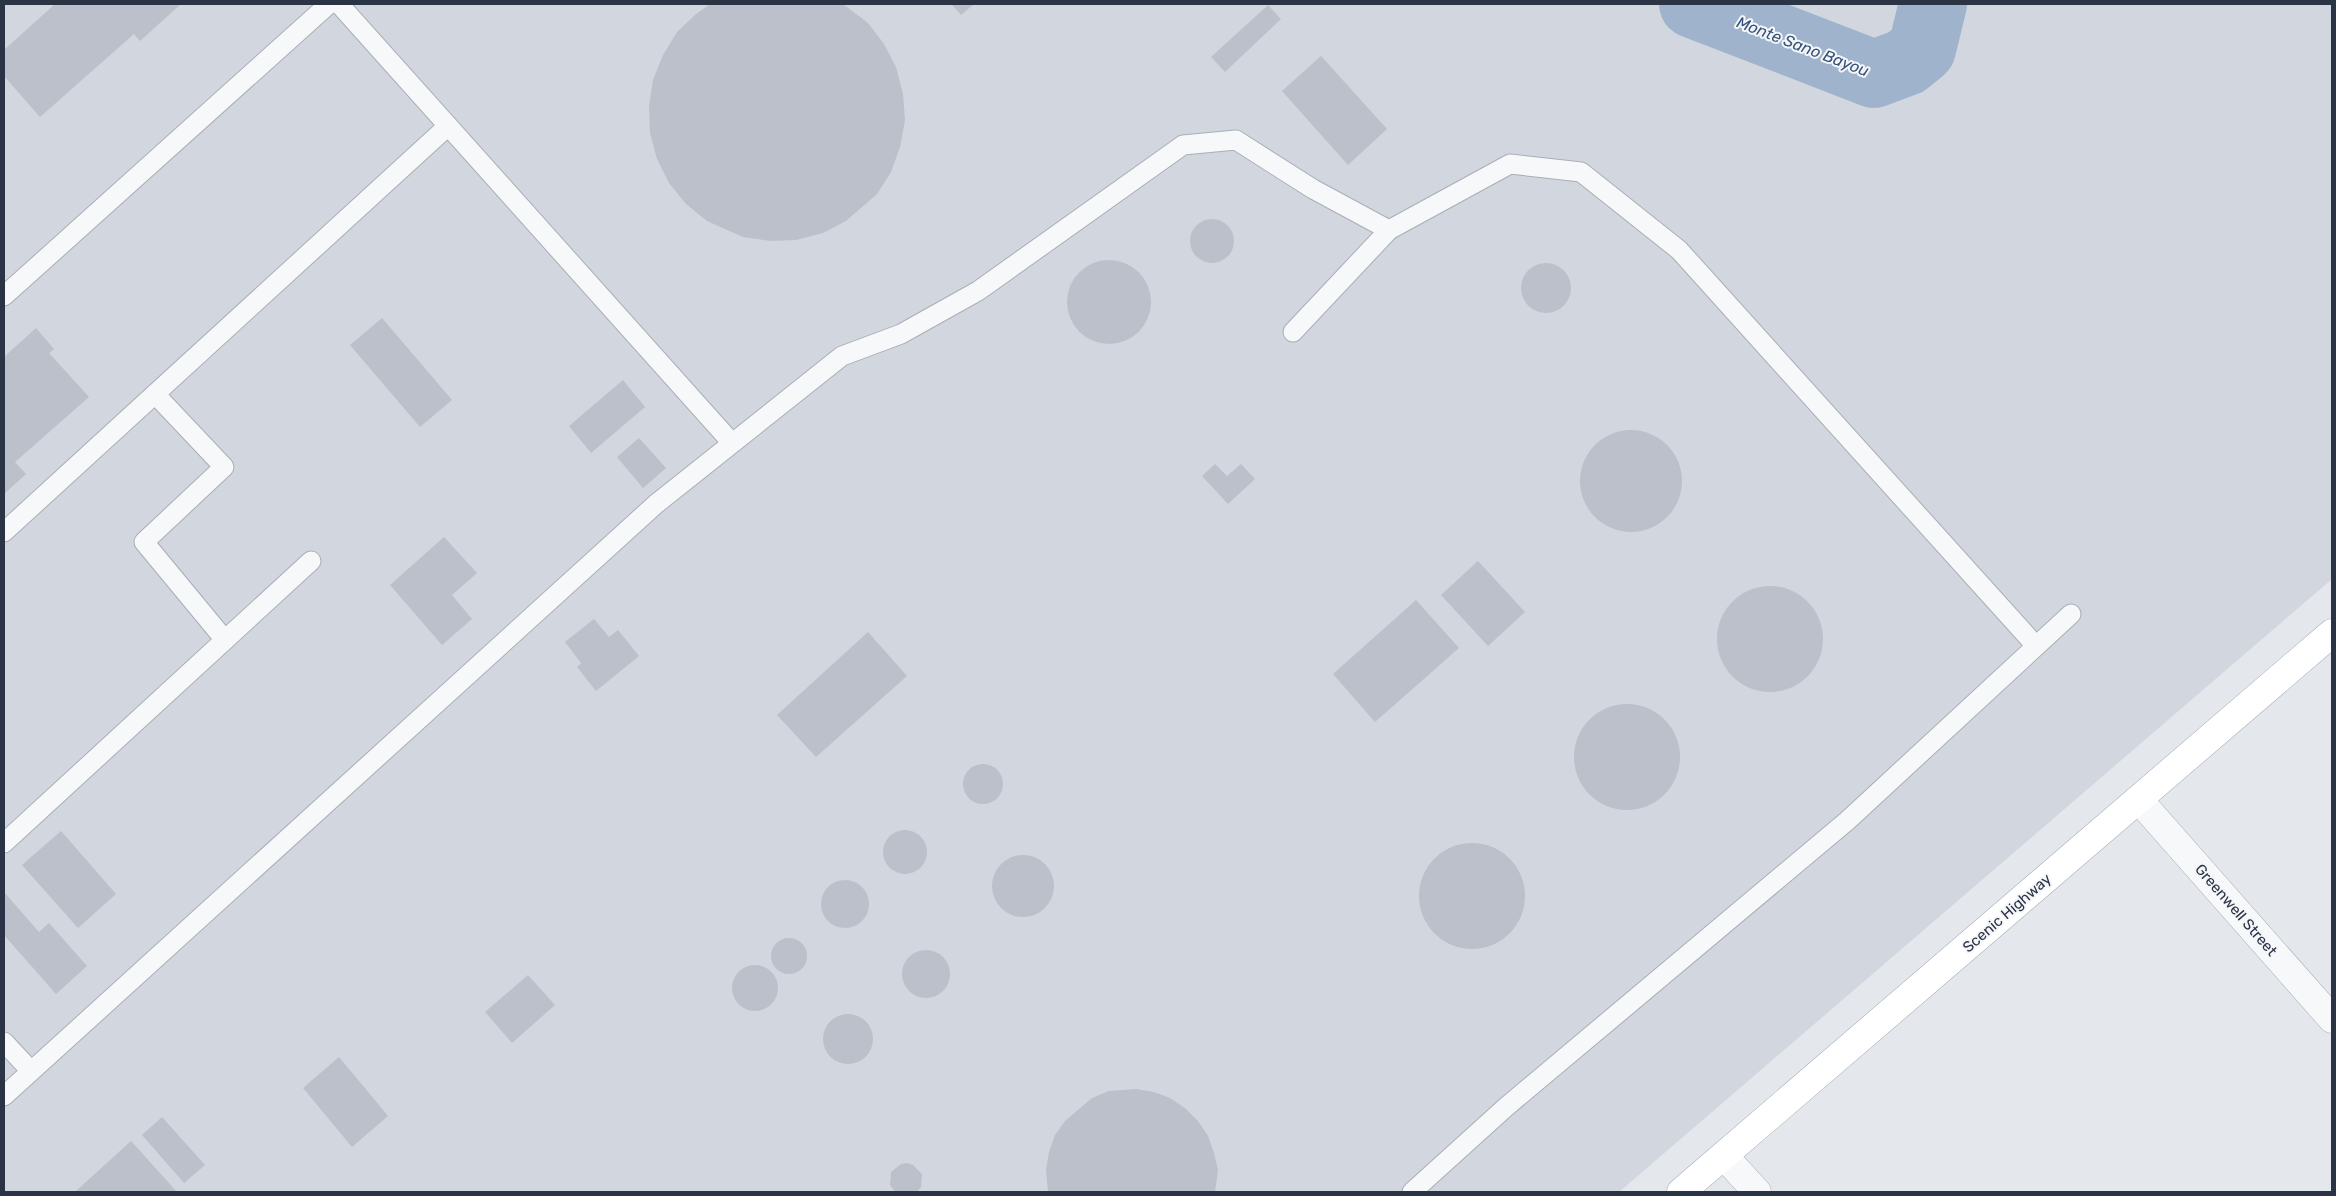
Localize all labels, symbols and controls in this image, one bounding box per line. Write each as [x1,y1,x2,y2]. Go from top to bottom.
water label: Monte Sano Bayou [1734,12,1872,81]
street label: Greenwell Street [2191,860,2281,960]
street label: Scenic Highway [1959,870,2055,956]

